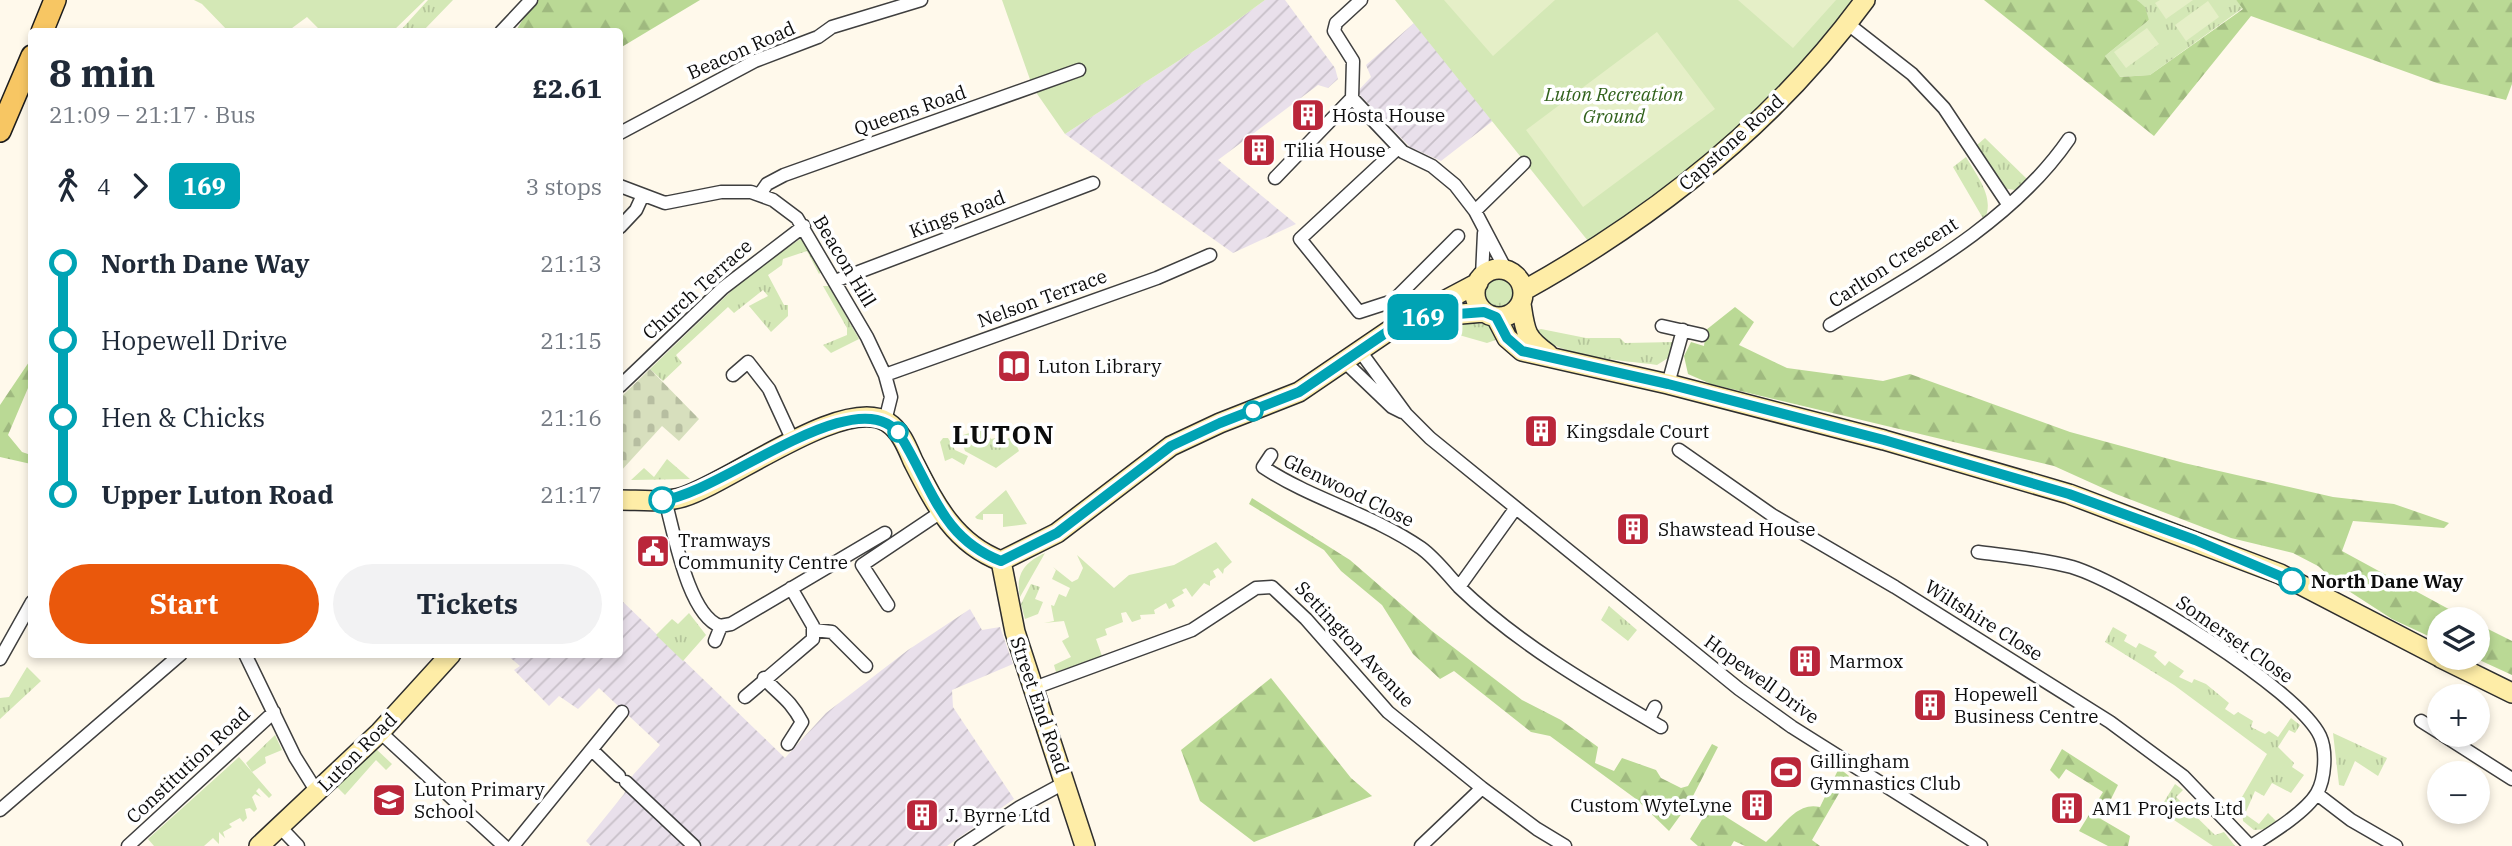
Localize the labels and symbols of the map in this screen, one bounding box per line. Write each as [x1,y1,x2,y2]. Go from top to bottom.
street label: Beacon Road [683,16,799,84]
street label: Queens Road [851,80,969,140]
park label: Luton Recreation Ground [1543,82,1684,128]
street label: Capstone Road [1674,89,1788,195]
building icon: Hosta House [1289,96,1327,134]
place label: Hosta House [1332,103,1445,127]
building icon: Tilia House [1240,131,1278,169]
place label: Tilia House [1284,138,1386,162]
street label: Kings Road [906,185,1008,243]
street label: Beacon Hill [808,211,882,311]
street label: Carlton Crescent [1824,211,1962,313]
street label: Church Terrace [637,234,757,344]
street label: Nelson Terrace [974,263,1110,333]
line badge: 169 [1383,294,1463,340]
library icon: Luton Library [995,347,1033,385]
place label: Luton Library [1038,354,1162,378]
unlabelled marker [1243,401,1263,421]
building icon: Kingsdale Court [1522,412,1560,450]
district label: LUTON [952,417,1056,451]
place label: Kingsdale Court [1566,419,1710,443]
unlabelled marker [888,422,908,442]
street label: Glenwood Close [1280,448,1418,532]
unlabelled marker [649,487,675,513]
building icon: Shawstead House [1614,510,1652,548]
place label: Shawstead House [1658,517,1815,541]
place label: Tramways Community Centre [678,528,848,574]
public building icon: Tramways Community Centre [634,532,672,570]
marker: North Dane Way [2279,568,2305,594]
place label: North Dane Way [2311,569,2464,593]
street label: Wiltshire Close [1920,574,2048,666]
street label: Settington Avenue [1290,576,1420,712]
street label: Somerset Close [2172,590,2298,688]
street label: Hopewell Drive [1700,629,1824,729]
street label: Street End Road [1005,633,1075,777]
building icon: Marmox [1786,642,1824,680]
place label: Marmox [1829,649,1904,673]
place label: Hopewell Business Centre [1954,682,2099,728]
building icon: Hopewell Business Centre [1911,686,1949,724]
street label: Constitution Road [121,701,255,829]
street label: Luton Road [312,707,402,797]
place label: Gillingham Gymnastics Club [1810,749,1961,795]
sports icon: Gillingham Gymnastics Club [1767,753,1805,791]
place label: Luton Primary School [414,777,545,823]
school or university icon: Luton Primary School [370,781,408,819]
building icon: Custom WyteLyne [1738,786,1776,824]
building icon: AM1 Projects Ltd [2048,789,2086,827]
place label: Custom WyteLyne [1570,793,1732,817]
building icon: J. Byrne Ltd [903,796,941,834]
place label: AM1 Projects Ltd [2092,796,2244,820]
place label: J. Byrne Ltd [946,803,1051,827]

